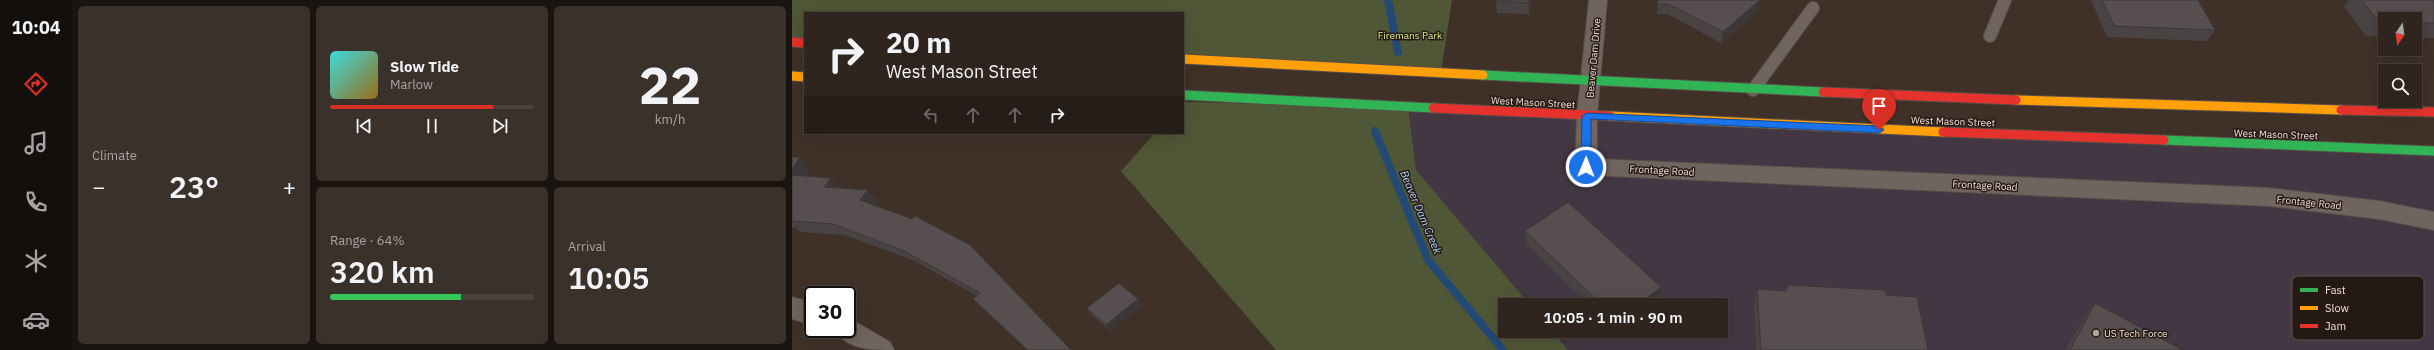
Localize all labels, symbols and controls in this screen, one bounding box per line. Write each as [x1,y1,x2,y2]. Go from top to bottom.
north arrow [2378,12,2422,56]
map controls [2378,12,2422,108]
text: 10:04 [11,16,61,39]
street label: Beaver Dam Drive [1584,17,1604,98]
text: 20 m [886,24,951,61]
icon: right [820,28,872,80]
park label: Firemans Park [1378,29,1443,42]
text: 22 [639,51,701,118]
text: Slow Tide [390,57,459,76]
text: West Mason Street [886,60,1038,83]
button: search [2378,64,2422,108]
icon: directions [22,70,50,98]
text: Marlow [390,76,433,93]
pin [1862,89,1896,130]
street label: West Mason Street [1491,94,1576,111]
icon: arrive [1868,95,1890,117]
icon: left [920,104,942,126]
icon: ahead [962,104,984,126]
icon: ahead [1004,104,1026,126]
icon: right [1046,104,1068,126]
text: km/h [655,111,685,128]
street label: West Mason Street [1911,114,1996,129]
icon: previous [353,115,375,137]
icon: pause [421,115,443,137]
icon: next [489,115,511,137]
street label: West Mason Street [2234,127,2319,142]
icon: music [22,129,50,157]
position arrow [1565,146,1607,188]
text: Climate [92,147,137,164]
street label: Frontage Road [1629,162,1695,179]
text: 23° [169,167,219,206]
water label: Beaver Dam Creek [1397,168,1445,256]
text: − [92,172,105,201]
text: + [283,172,296,201]
street label: Frontage Road [1952,177,2018,194]
icon: phone [22,188,50,216]
street label: Frontage Road [2276,193,2342,212]
text: Range · 64% [330,232,404,249]
text: Arrival [568,238,606,255]
icon: climate [22,247,50,275]
text: 320 km [330,252,435,291]
text: 10:05 [568,258,650,297]
legend [2292,276,2424,340]
text: Fast [2325,283,2346,297]
speed limit sign: 30 [804,286,856,338]
text: Slow [2325,301,2349,315]
icon: car [22,306,50,334]
text: 10:05 · 1 min · 90 m [1543,308,1683,327]
text: Jam [2325,319,2346,333]
place label: US Tech Force [2104,327,2168,340]
marker: US Tech Force [2091,328,2101,338]

